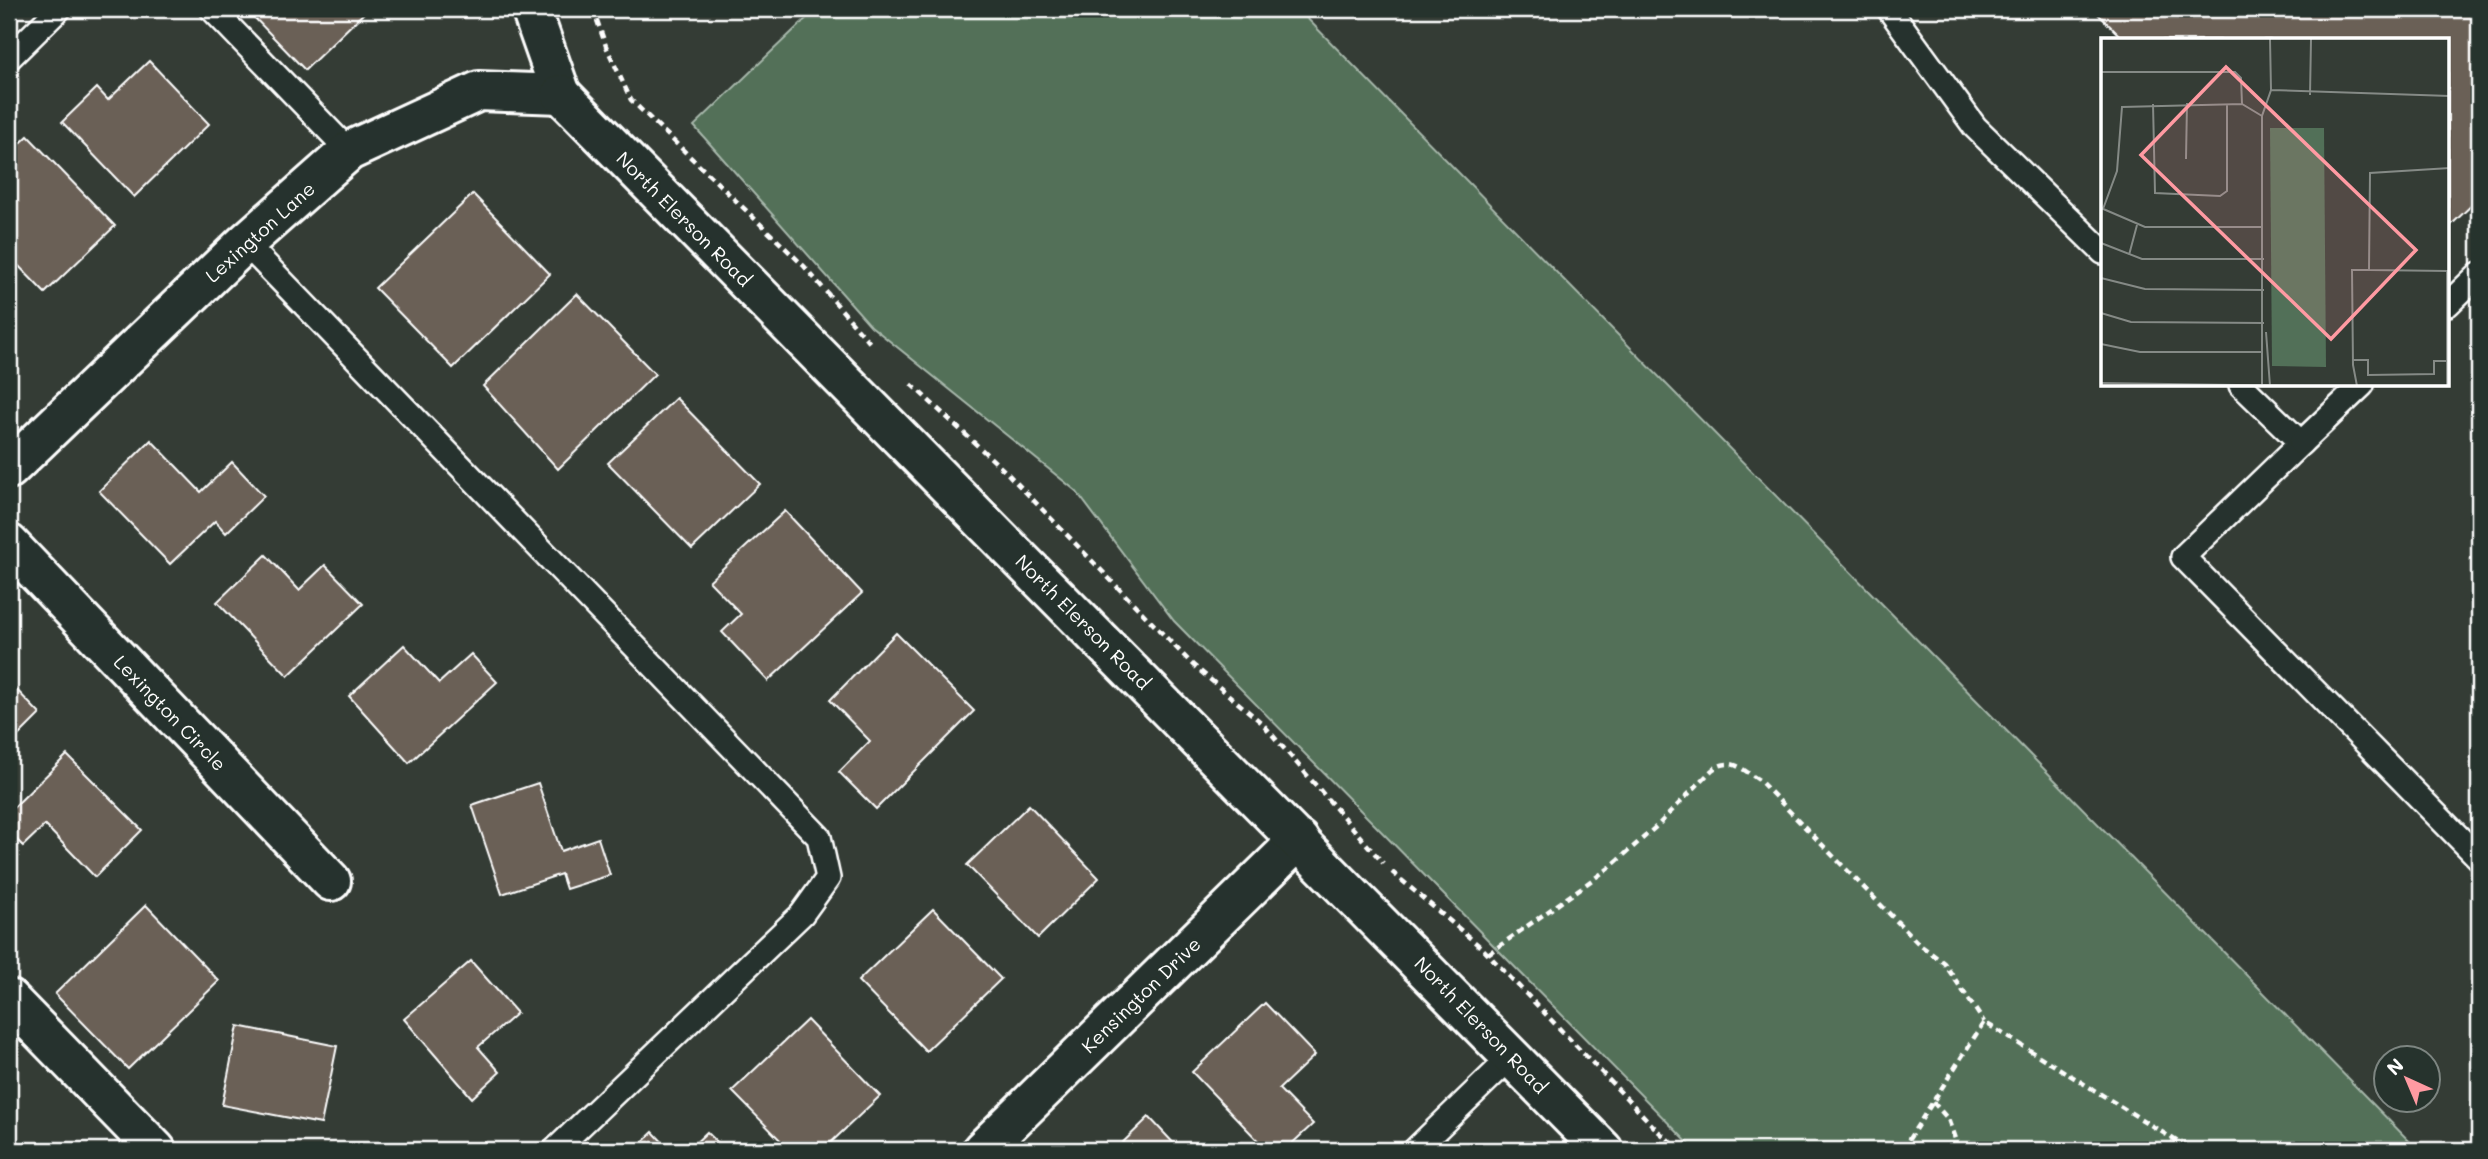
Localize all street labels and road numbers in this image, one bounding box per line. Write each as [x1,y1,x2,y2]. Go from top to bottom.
street label: North Elerson Road [611,146,757,292]
street label: Lexington Lane [200,176,320,287]
street label: North Elerson Road [1010,549,1156,695]
street label: Lexington Circle [109,649,232,776]
street label: Kensington Drive [1076,931,1206,1058]
street label: North Elerson Road [1409,951,1553,1099]

